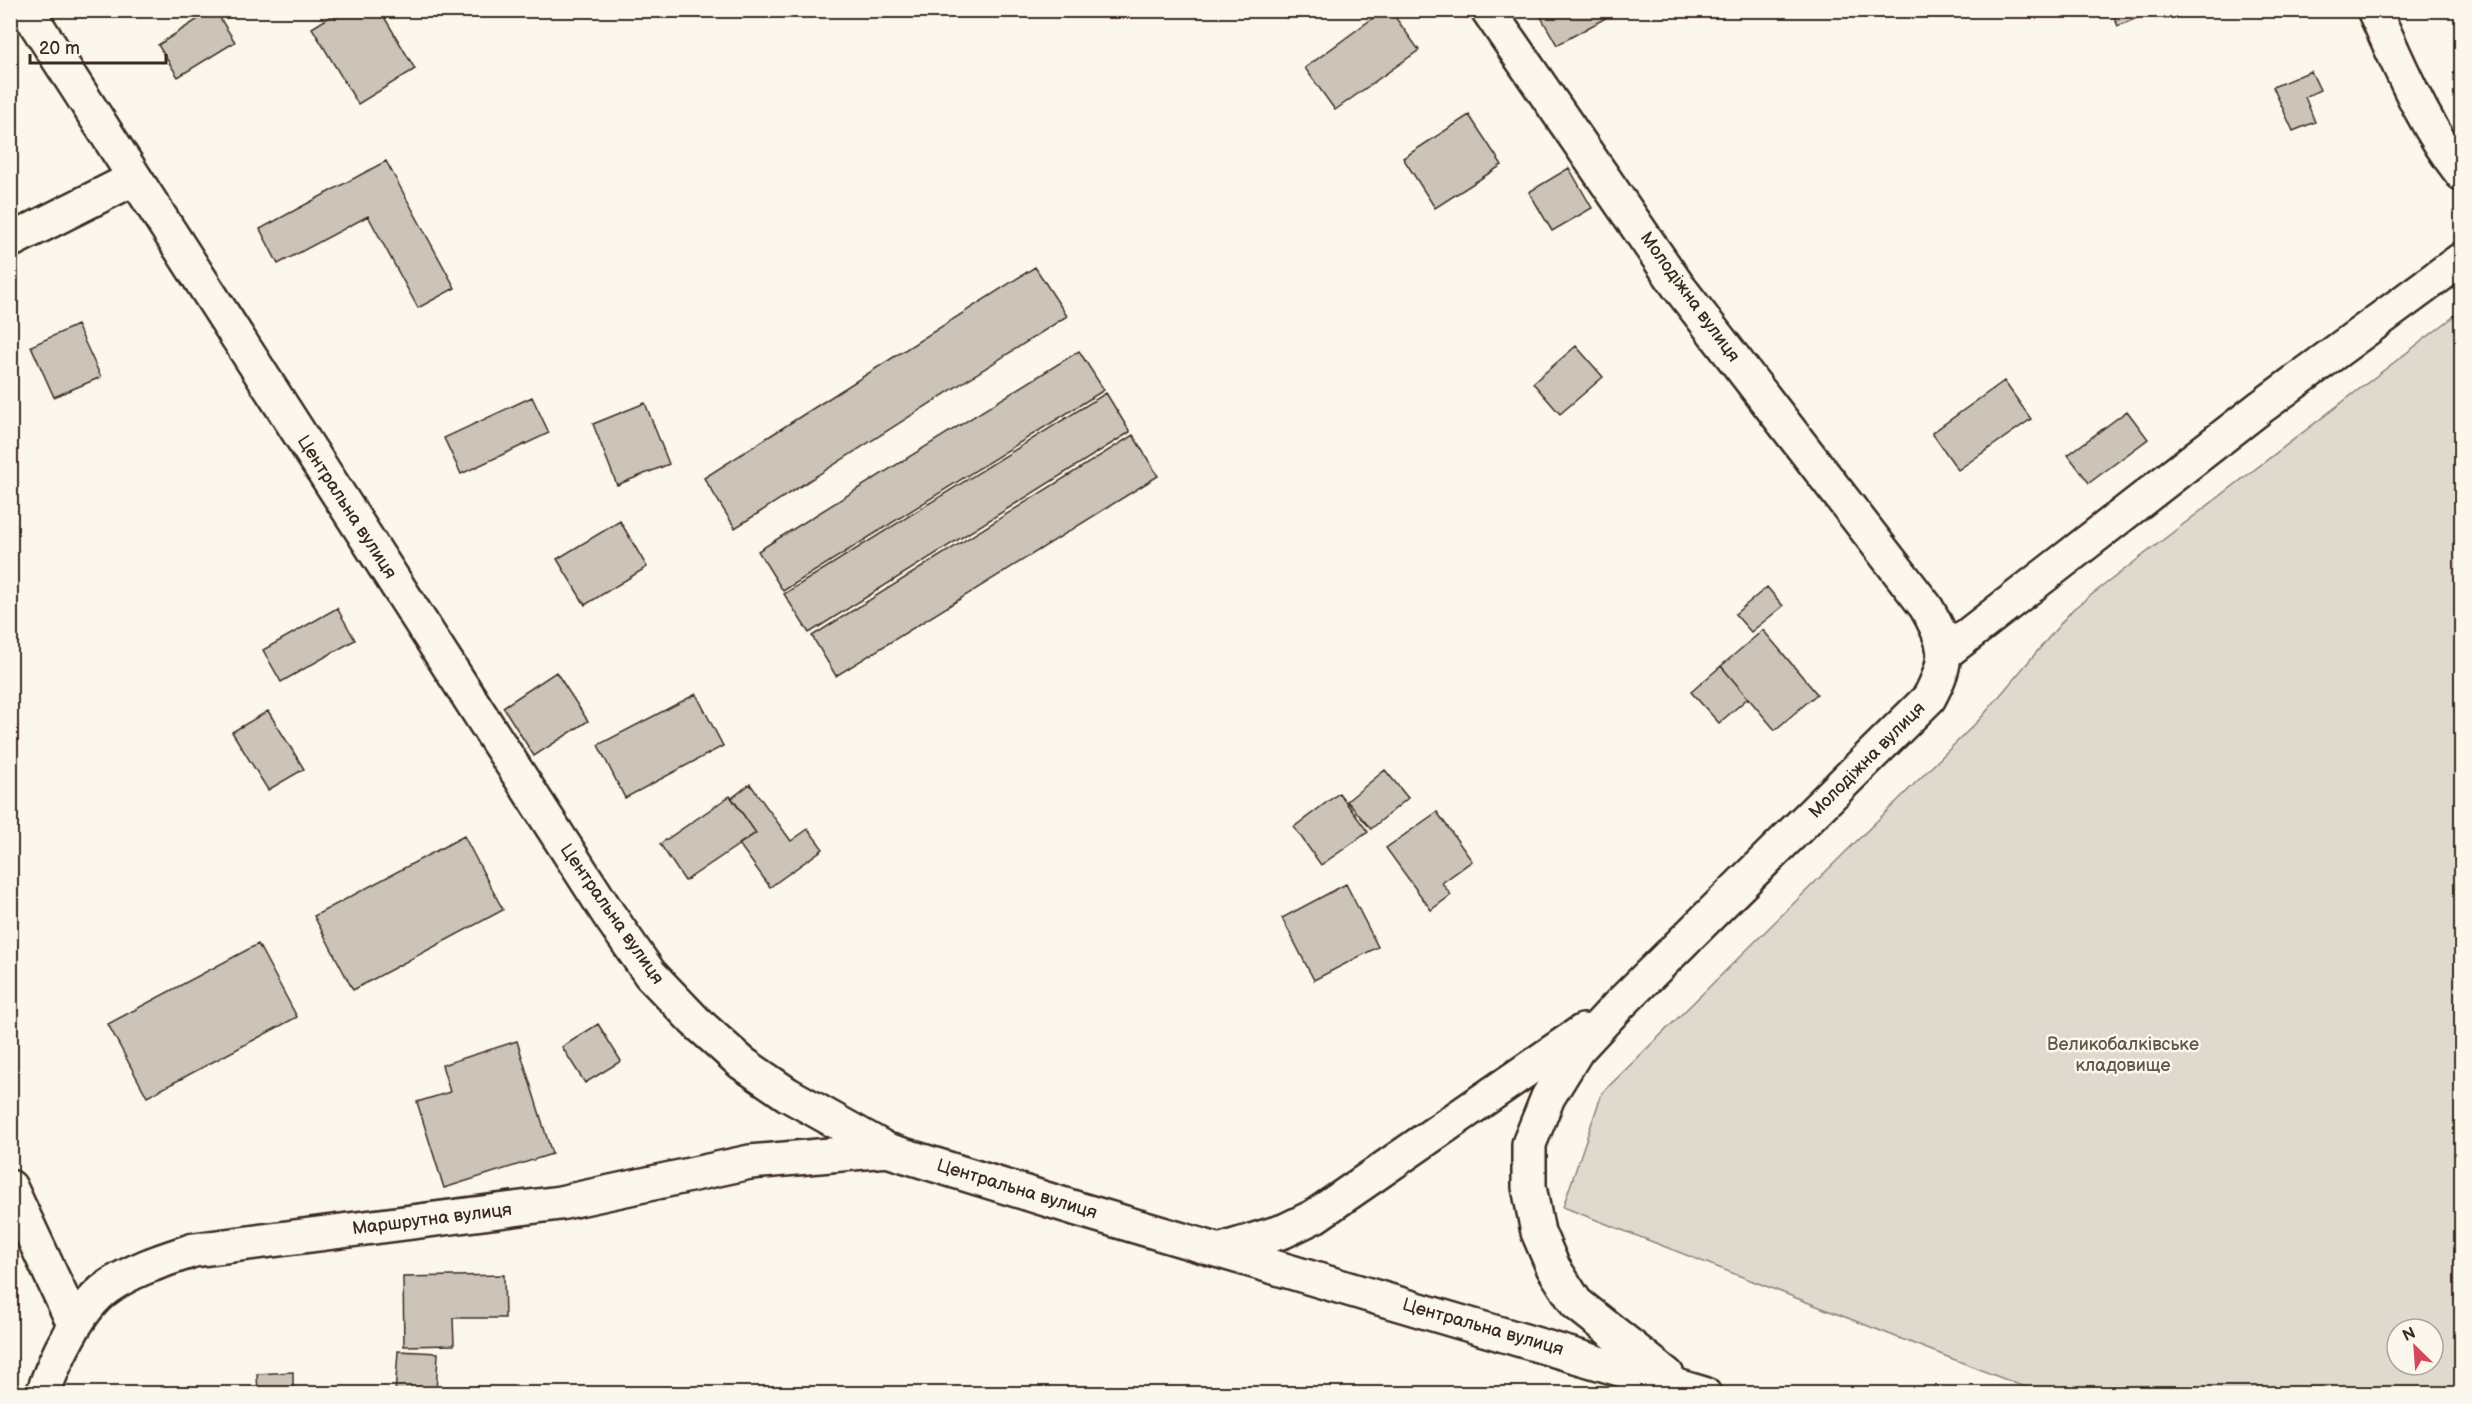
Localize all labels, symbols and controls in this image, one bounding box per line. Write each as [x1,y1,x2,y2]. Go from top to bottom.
scale bar [30,27,166,65]
text: 20 m [39,38,80,59]
street label: Молодіжна вулиця [1636,228,1744,366]
street label: Центральна вулиця [293,431,401,583]
street label: Молодіжна вулиця [1805,698,1929,822]
street label: Центральна вулиця [556,840,668,988]
park label: Великобалківське кладовище [2047,1034,2199,1076]
street label: Центральна вулиця [934,1155,1100,1223]
street label: Маршрутна вулиця [351,1199,513,1239]
street label: Центральна вулиця [1400,1294,1566,1360]
north arrow [2385,1317,2445,1377]
text: N [2400,1324,2419,1346]

